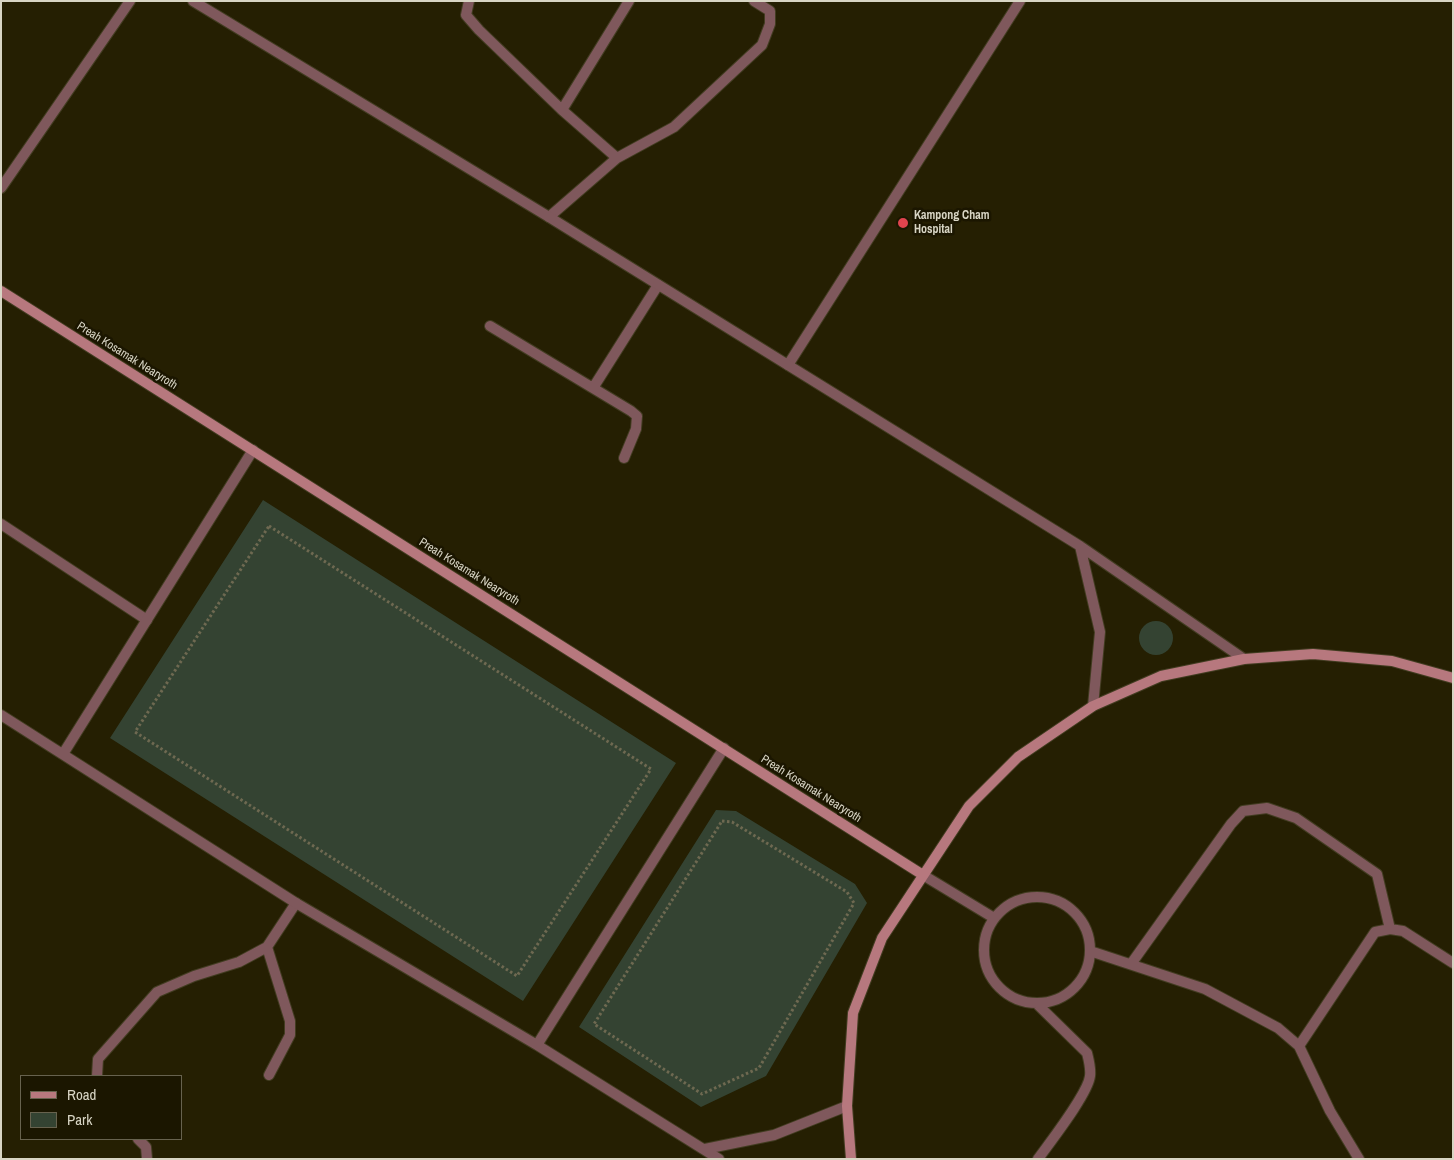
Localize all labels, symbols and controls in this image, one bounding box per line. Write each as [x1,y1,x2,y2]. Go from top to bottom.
place label: Kampong Cham Hospital [914,209,989,237]
marker: Kampong Cham Hospital [896,216,910,230]
street label: Preah Kosamak Nearyroth [74,319,180,393]
street label: Preah Kosamak Nearyroth [416,535,522,609]
street label: Preah Kosamak Nearyroth [758,752,864,826]
legend [20,1075,182,1140]
text: Road [67,1084,96,1105]
text: Park [67,1109,92,1130]

